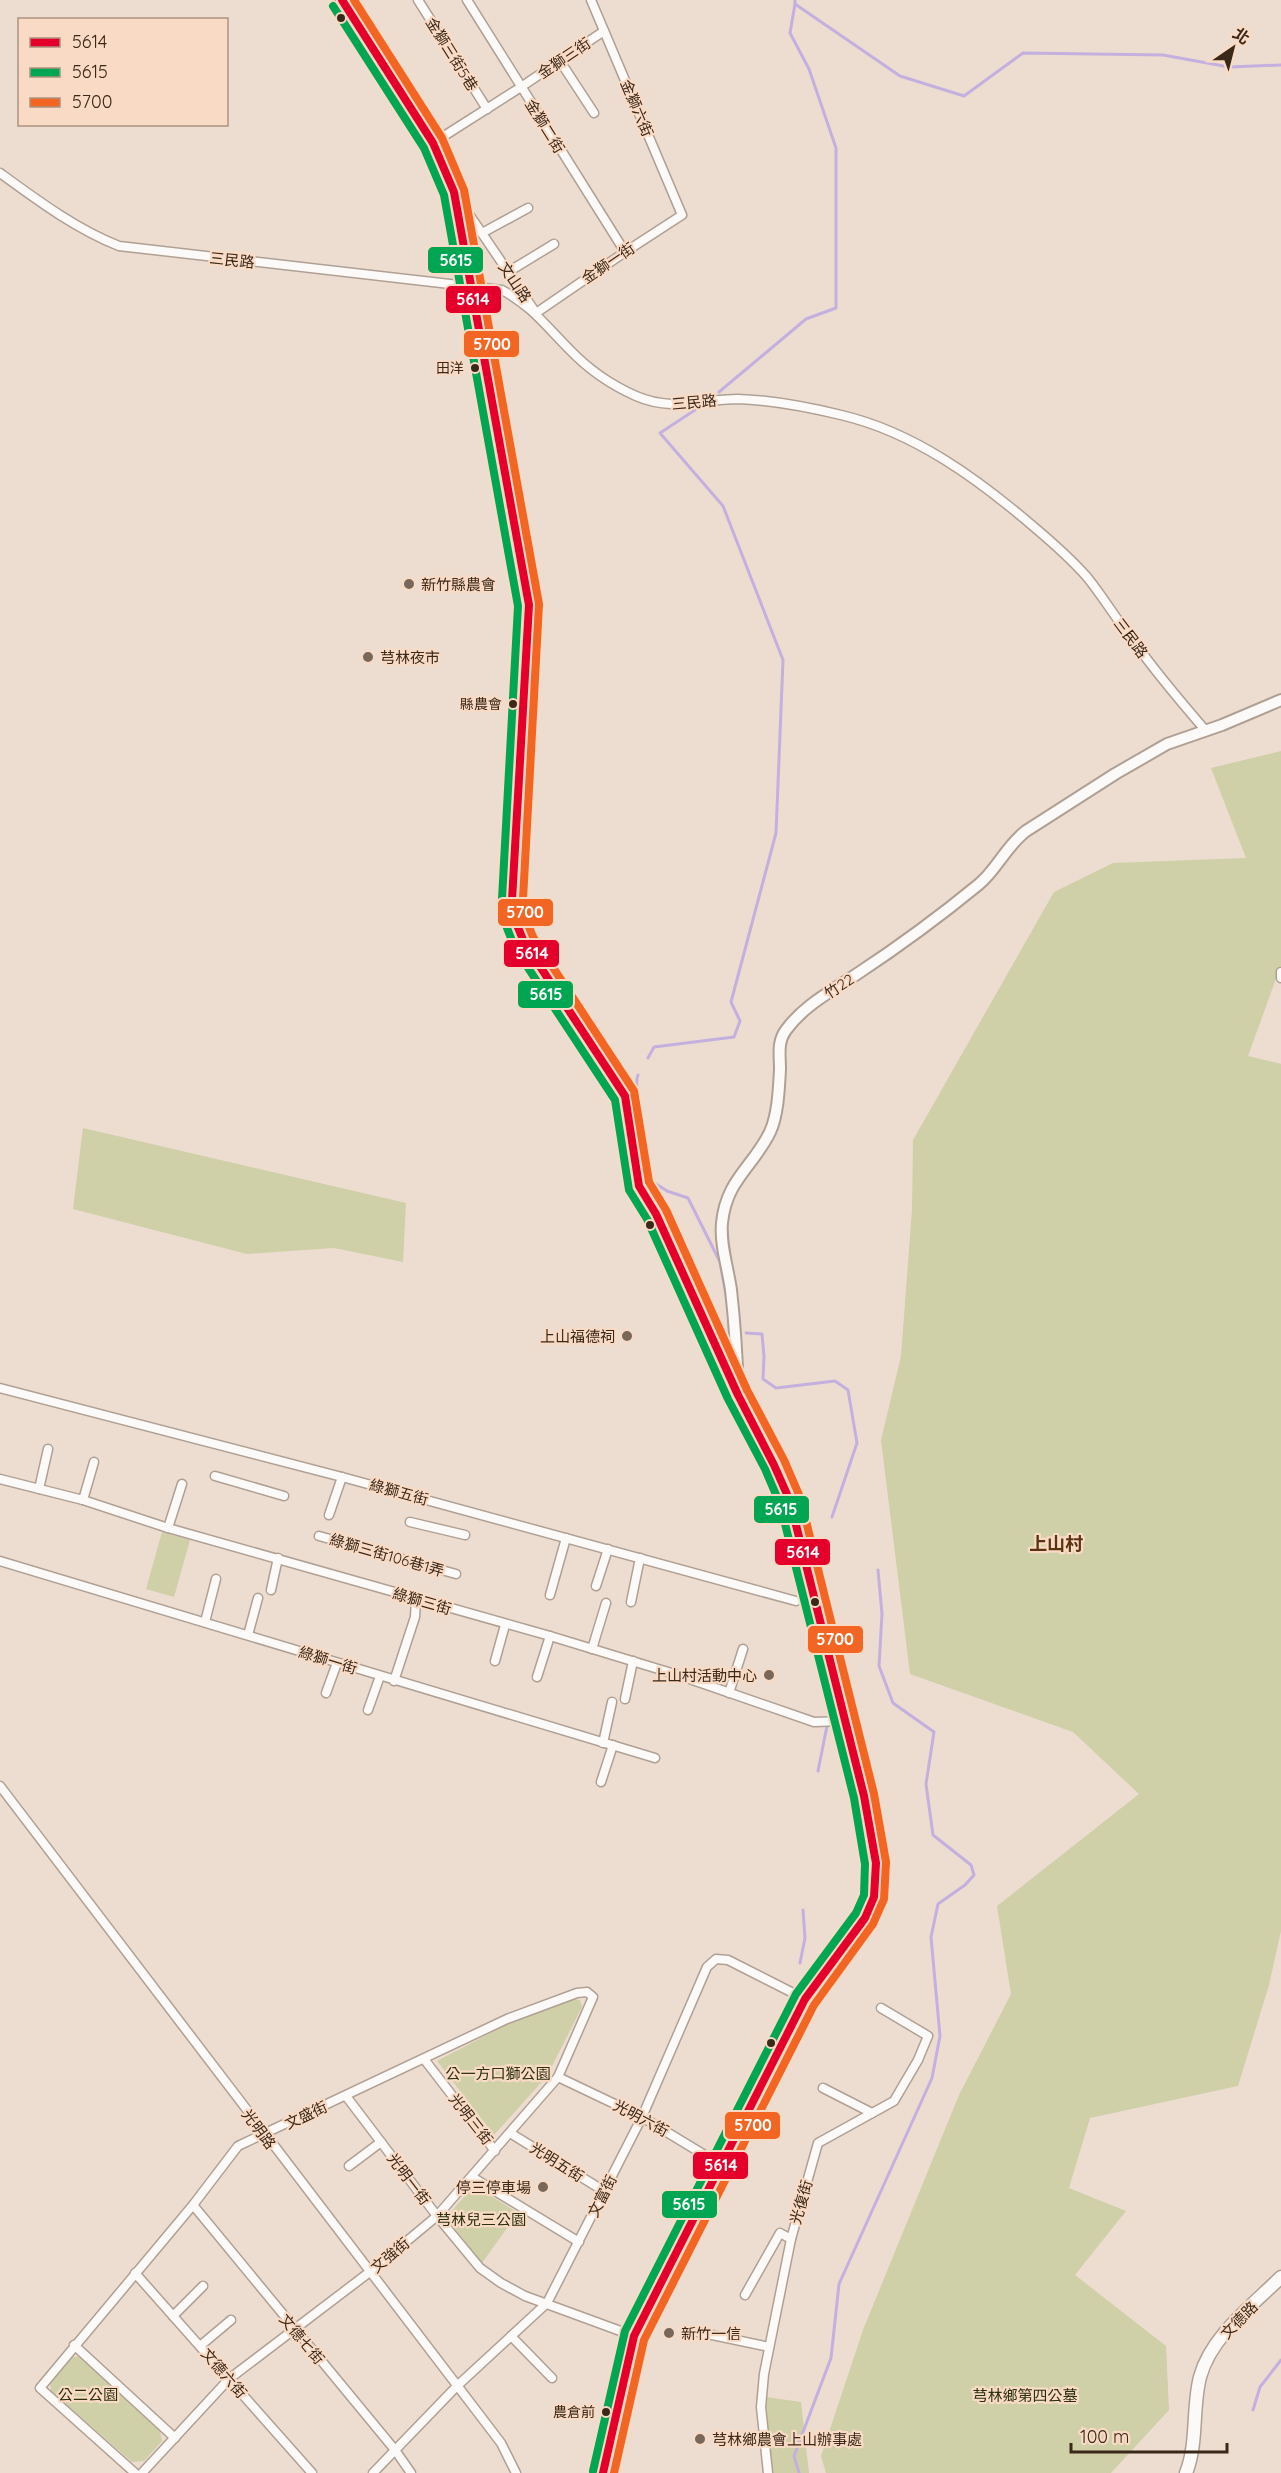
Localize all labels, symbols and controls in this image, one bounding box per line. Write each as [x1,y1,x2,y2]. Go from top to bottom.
unlabelled marker [335,12,347,24]
street label: 金獅三街5巷 [422,14,482,94]
legend [18,18,228,126]
north arrow [1203,18,1263,78]
text: 北 [1229,23,1254,48]
text: 5614 [72,30,107,53]
street label: 金獅三街 [534,33,594,83]
text: 5615 [72,60,108,83]
street label: 金獅六街 [617,77,657,139]
text: 5700 [72,90,112,113]
street label: 金獅二街 [521,96,569,156]
street label: 金獅一街 [578,238,638,288]
line badge: 5615 [427,246,484,274]
street label: 三民路 [209,248,255,272]
text: 5615 [439,250,473,270]
street label: 文山路 [495,258,535,306]
line badge: 5614 [445,285,502,314]
text: 5614 [456,289,490,309]
line badge: 5700 [463,330,520,358]
text: 5700 [473,334,511,354]
place label: 田洋 [436,359,464,377]
marker: 田洋 [469,362,481,374]
street label: 三民路 [671,391,717,413]
place label: 新竹縣農會 [421,575,496,594]
marker: 新竹縣農會 [402,577,416,591]
street label: 三民路 [1110,614,1152,662]
place label: 芎林夜市 [380,648,440,667]
marker: 芎林夜市 [361,650,375,664]
place label: 縣農會 [460,695,502,713]
marker: 縣農會 [507,698,519,710]
line badge: 5700 [497,898,554,927]
text: 5700 [506,902,544,922]
line badge: 5614 [503,939,560,968]
text: 5614 [515,943,549,963]
street label: 竹22 [821,969,857,1003]
line badge: 5615 [517,980,574,1009]
text: 5615 [529,984,563,1004]
unlabelled marker [644,1219,656,1231]
place label: 上山福德祠 [540,1327,615,1346]
marker: 上山福德祠 [620,1329,634,1343]
street label: 綠獅五街 [368,1475,430,1509]
line badge: 5615 [753,1495,810,1524]
text: 5615 [764,1499,798,1519]
street label: 綠獅三街106巷1弄 [328,1530,446,1580]
district label: 上山村 [1029,1532,1083,1555]
line badge: 5614 [774,1538,831,1566]
text: 5614 [786,1542,820,1562]
street label: 綠獅三街 [391,1584,453,1618]
unlabelled marker [809,1596,821,1608]
line badge: 5700 [807,1625,864,1654]
text: 5700 [816,1629,854,1649]
street label: 綠獅一街 [297,1642,359,1678]
place label: 上山村活動中心 [652,1666,757,1685]
marker: 上山村活動中心 [762,1668,776,1682]
unlabelled marker [765,2037,777,2049]
park label: 公一方口獅公園 [445,2064,551,2083]
street label: 光明三街 [445,2090,497,2148]
street label: 光明六街 [610,2096,672,2140]
street label: 文盛街 [282,2097,330,2133]
street label: 光明路 [238,2105,280,2153]
line badge: 5700 [724,2111,781,2140]
text: 5700 [734,2115,772,2135]
street label: 光明五街 [527,2138,587,2186]
street label: 光明一街 [383,2149,435,2209]
line badge: 5614 [692,2151,749,2180]
text: 5614 [704,2155,738,2175]
street label: 文富街 [583,2172,621,2220]
place label: 停三停車場 [456,2178,531,2197]
street label: 光復街 [786,2178,816,2226]
marker: 停三停車場 [536,2180,550,2194]
line badge: 5615 [661,2190,718,2219]
text: 5615 [672,2194,706,2214]
park label: 芎林兒三公園 [436,2210,526,2229]
street label: 文強街 [367,2233,413,2277]
street label: 文德路 [1217,2297,1261,2343]
street label: 文德七街 [275,2310,329,2368]
place label: 新竹一信 [681,2324,741,2343]
marker: 新竹一信 [662,2326,676,2340]
street label: 文德六街 [197,2344,251,2402]
park label: 公二公園 [58,2385,118,2404]
park label: 芎林鄉第四公墓 [972,2386,1078,2405]
place label: 農倉前 [553,2403,595,2421]
marker: 農倉前 [600,2406,612,2418]
scale bar [1071,2416,1227,2454]
text: 100 m [1080,2425,1129,2448]
place label: 芎林鄉農會上山辦事處 [712,2430,862,2449]
marker: 芎林鄉農會上山辦事處 [693,2432,707,2446]

